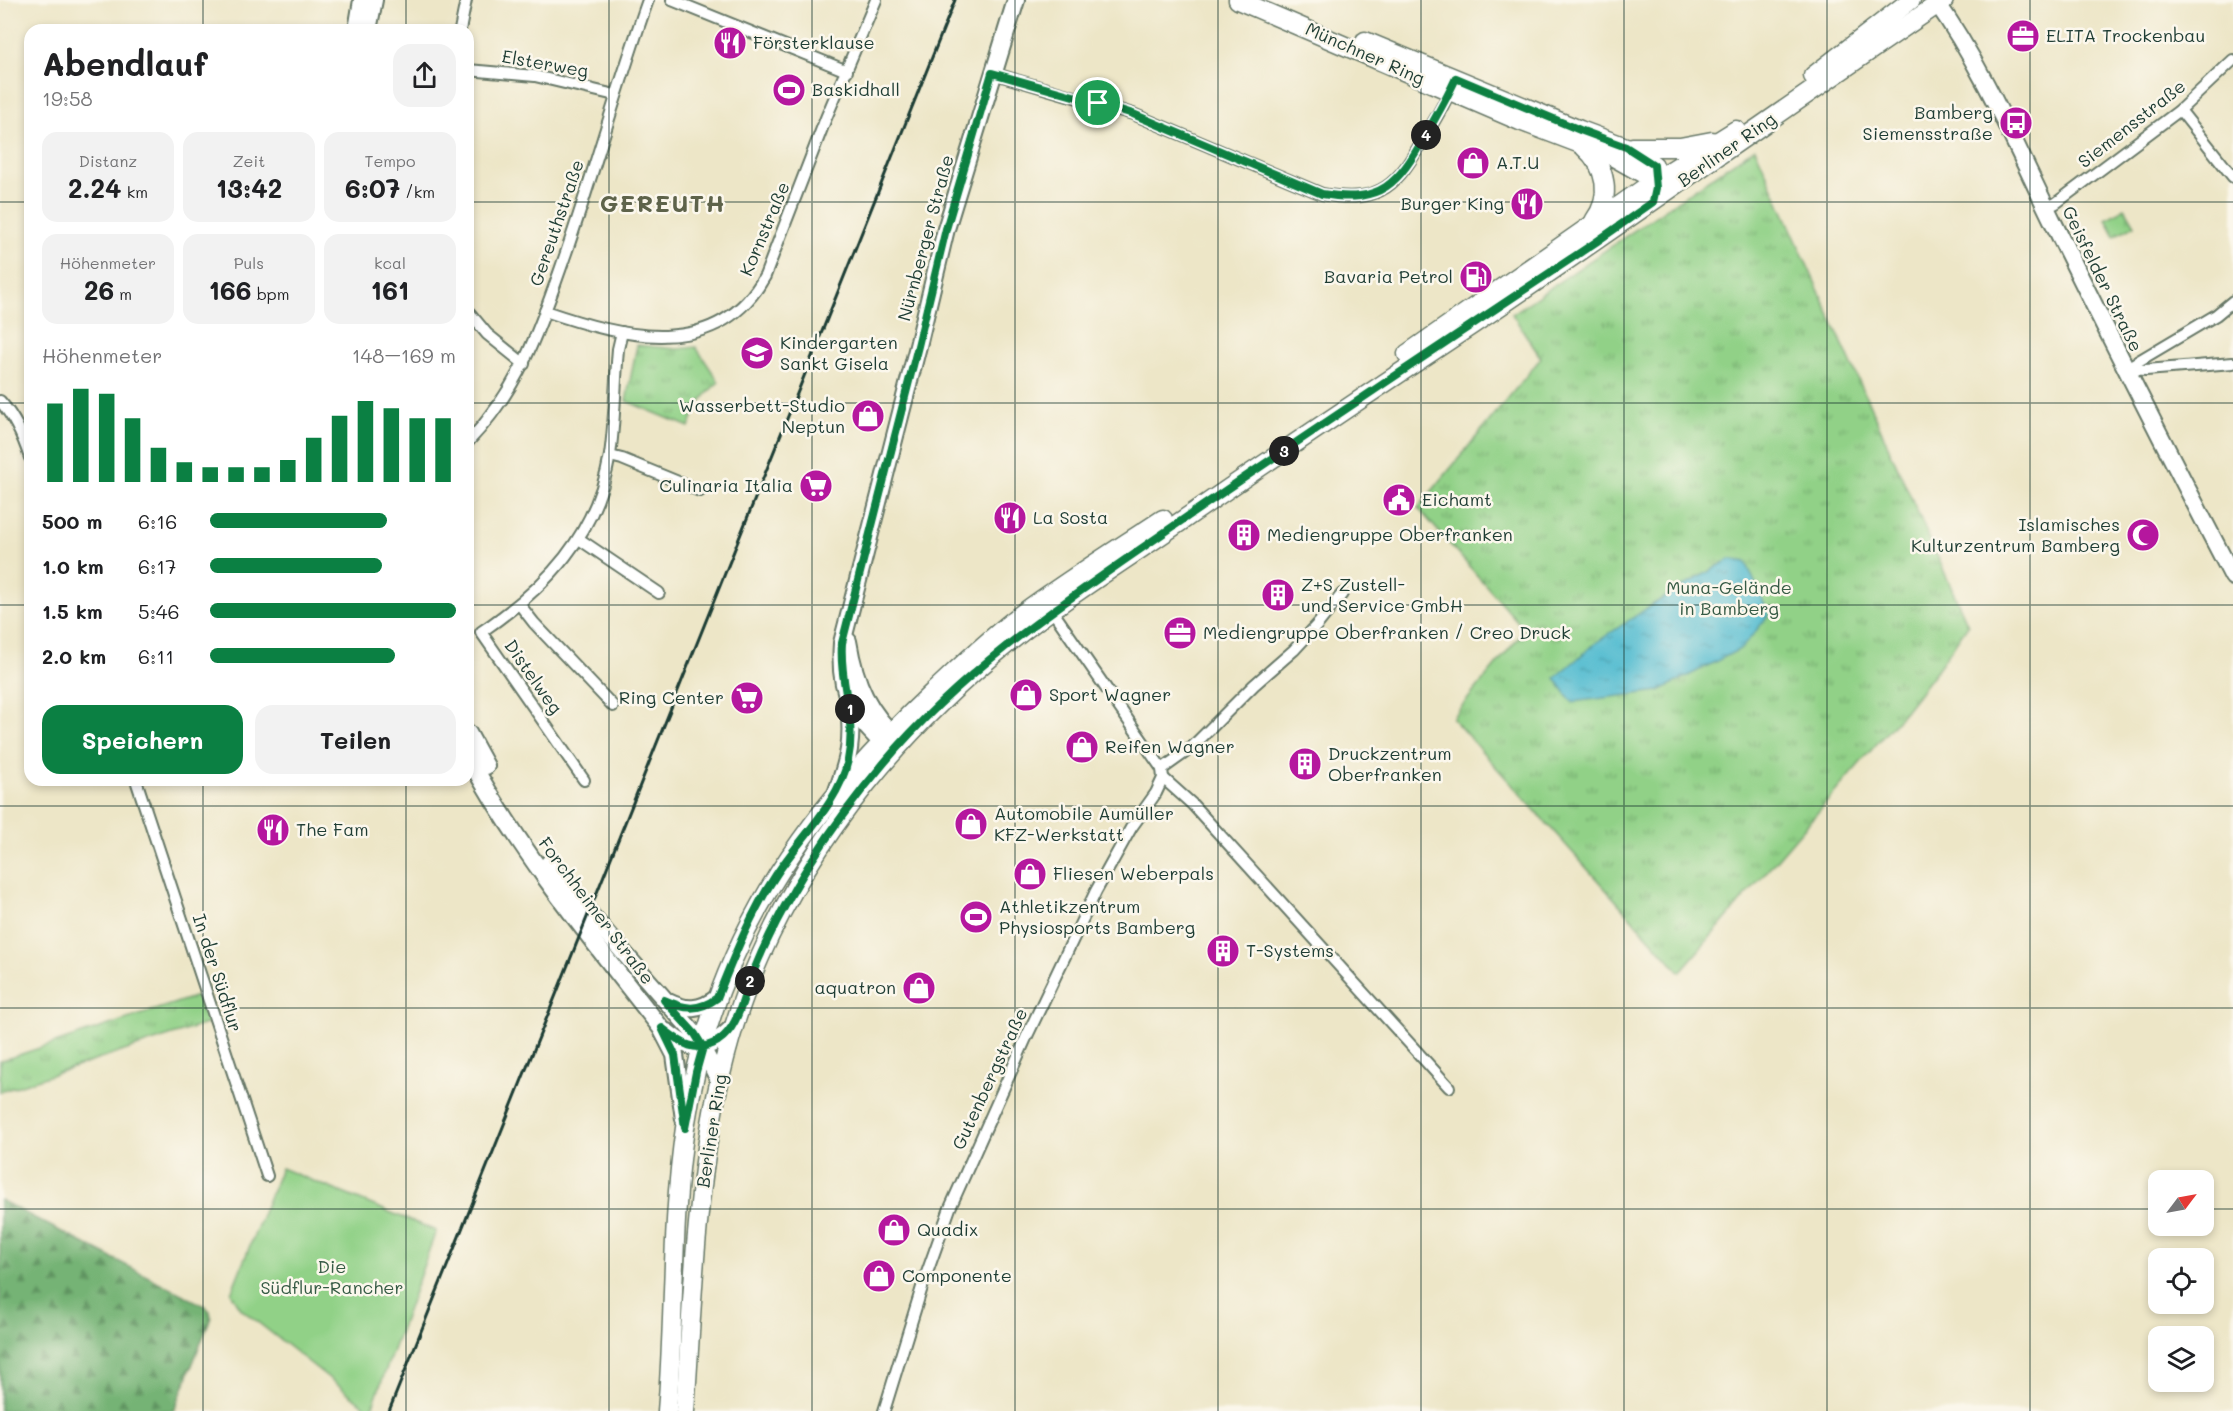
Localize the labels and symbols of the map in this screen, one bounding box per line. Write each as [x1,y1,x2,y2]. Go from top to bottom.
street label: Münchner Ring [1302,16,1429,90]
office icon: ELITA Trockenbau [2005,18,2041,54]
place label: ELITA Trockenbau [2046,23,2205,47]
restaurant icon: Försterklause [712,25,748,61]
place label: Försterklause [753,30,875,54]
street label: Elsterweg [500,44,590,82]
sports icon: Baskidhall [771,72,807,108]
street label: Siemensstraße [2073,74,2190,173]
place label: Baskidhall [812,77,900,101]
pin [1072,77,1123,128]
place label: Bamberg Siemensstraße [1863,100,1993,145]
bus stop icon: Bamberg Siemensstraße [1998,105,2034,141]
street label: Berliner Ring [1673,106,1780,192]
pin: 4 [1411,120,1441,150]
shop icon: A.T.U [1455,145,1491,181]
place label: A.T.U [1496,150,1539,174]
street label: Nürnberger Straße [891,152,959,323]
street label: Gereuthstraße [523,156,589,289]
street label: Kornstraße [733,178,795,279]
restaurant icon: Burger King [1509,186,1545,222]
district label: GEREUTH [600,187,726,218]
place label: Burger King [1401,191,1504,215]
street label: Geisfelder Straße [2057,202,2149,356]
fuel station icon: Bavaria Petrol [1458,259,1494,295]
place label: Bavaria Petrol [1324,264,1453,288]
place label: Kindergarten Sankt Gisela [780,330,898,375]
school or university icon: Kindergarten Sankt Gisela [739,335,775,371]
place label: Wasserbett-Studio Neptun [679,393,845,438]
shop icon: Wasserbett-Studio Neptun [850,398,886,434]
pin: 3 [1269,436,1299,466]
supermarket icon: Culinaria Italia [798,468,834,504]
place label: Culinaria Italia [659,473,793,497]
public building icon: Eichamt [1381,482,1417,518]
place label: Eichamt [1422,487,1492,511]
restaurant icon: La Sosta [992,500,1028,536]
place label: La Sosta [1033,505,1108,529]
place label: Islamisches Kulturzentrum Bamberg [1911,512,2120,557]
building icon: Mediengruppe Oberfranken [1226,517,1262,553]
mosque icon: Islamisches Kulturzentrum Bamberg [2125,517,2161,553]
place label: Mediengruppe Oberfranken [1267,522,1513,546]
place label: Z+S Zustell- und Service GmbH [1301,572,1463,617]
park label: Muna-Gelände in Bamberg [1666,575,1792,620]
building icon: Z+S Zustell- und Service GmbH [1260,577,1296,613]
office icon: Mediengruppe Oberfranken / Creo Druck [1162,615,1198,651]
place label: Mediengruppe Oberfranken / Creo Druck [1203,620,1571,644]
street label: Distelweg [499,634,568,718]
shop icon: Sport Wagner [1008,677,1044,713]
supermarket icon: Ring Center [729,680,765,716]
place label: Sport Wagner [1049,682,1171,706]
place label: Ring Center [619,685,724,709]
pin: 1 [835,694,865,724]
shop icon: Reifen Wagner [1064,729,1100,765]
place label: Reifen Wagner [1105,734,1235,758]
place label: Druckzentrum Oberfranken [1328,741,1452,786]
building icon: Druckzentrum Oberfranken [1287,746,1323,782]
place label: Automobile Aumüller KFZ-Werkstatt [994,801,1174,846]
shop icon: Automobile Aumüller KFZ-Werkstatt [953,806,989,842]
restaurant icon: The Fam [255,812,291,848]
place label: The Fam [296,817,369,841]
street label: Forchheimer Straße [534,832,660,989]
shop icon: Fliesen Weberpals [1012,856,1048,892]
place label: Fliesen Weberpals [1053,861,1214,885]
place label: Athletikzentrum Physiosports Bamberg [999,894,1195,939]
sports icon: Athletikzentrum Physiosports Bamberg [958,899,994,935]
street label: In der Südflur [188,911,248,1035]
building icon: T-Systems [1205,933,1241,969]
place label: T-Systems [1246,938,1334,962]
pin: 2 [735,966,765,996]
shop icon: aquatron [901,970,937,1006]
place label: aquatron [815,975,896,999]
street label: Gutenbergstraße [946,1004,1032,1153]
street label: Berliner Ring [690,1072,732,1189]
north arrow [2148,1170,2214,1236]
shop icon: Quadix [876,1212,912,1248]
place label: Quadix [917,1217,978,1241]
park label: Die Südflur-Rancher [260,1254,404,1299]
shop icon: Componente [861,1258,897,1294]
place label: Componente [902,1263,1012,1287]

